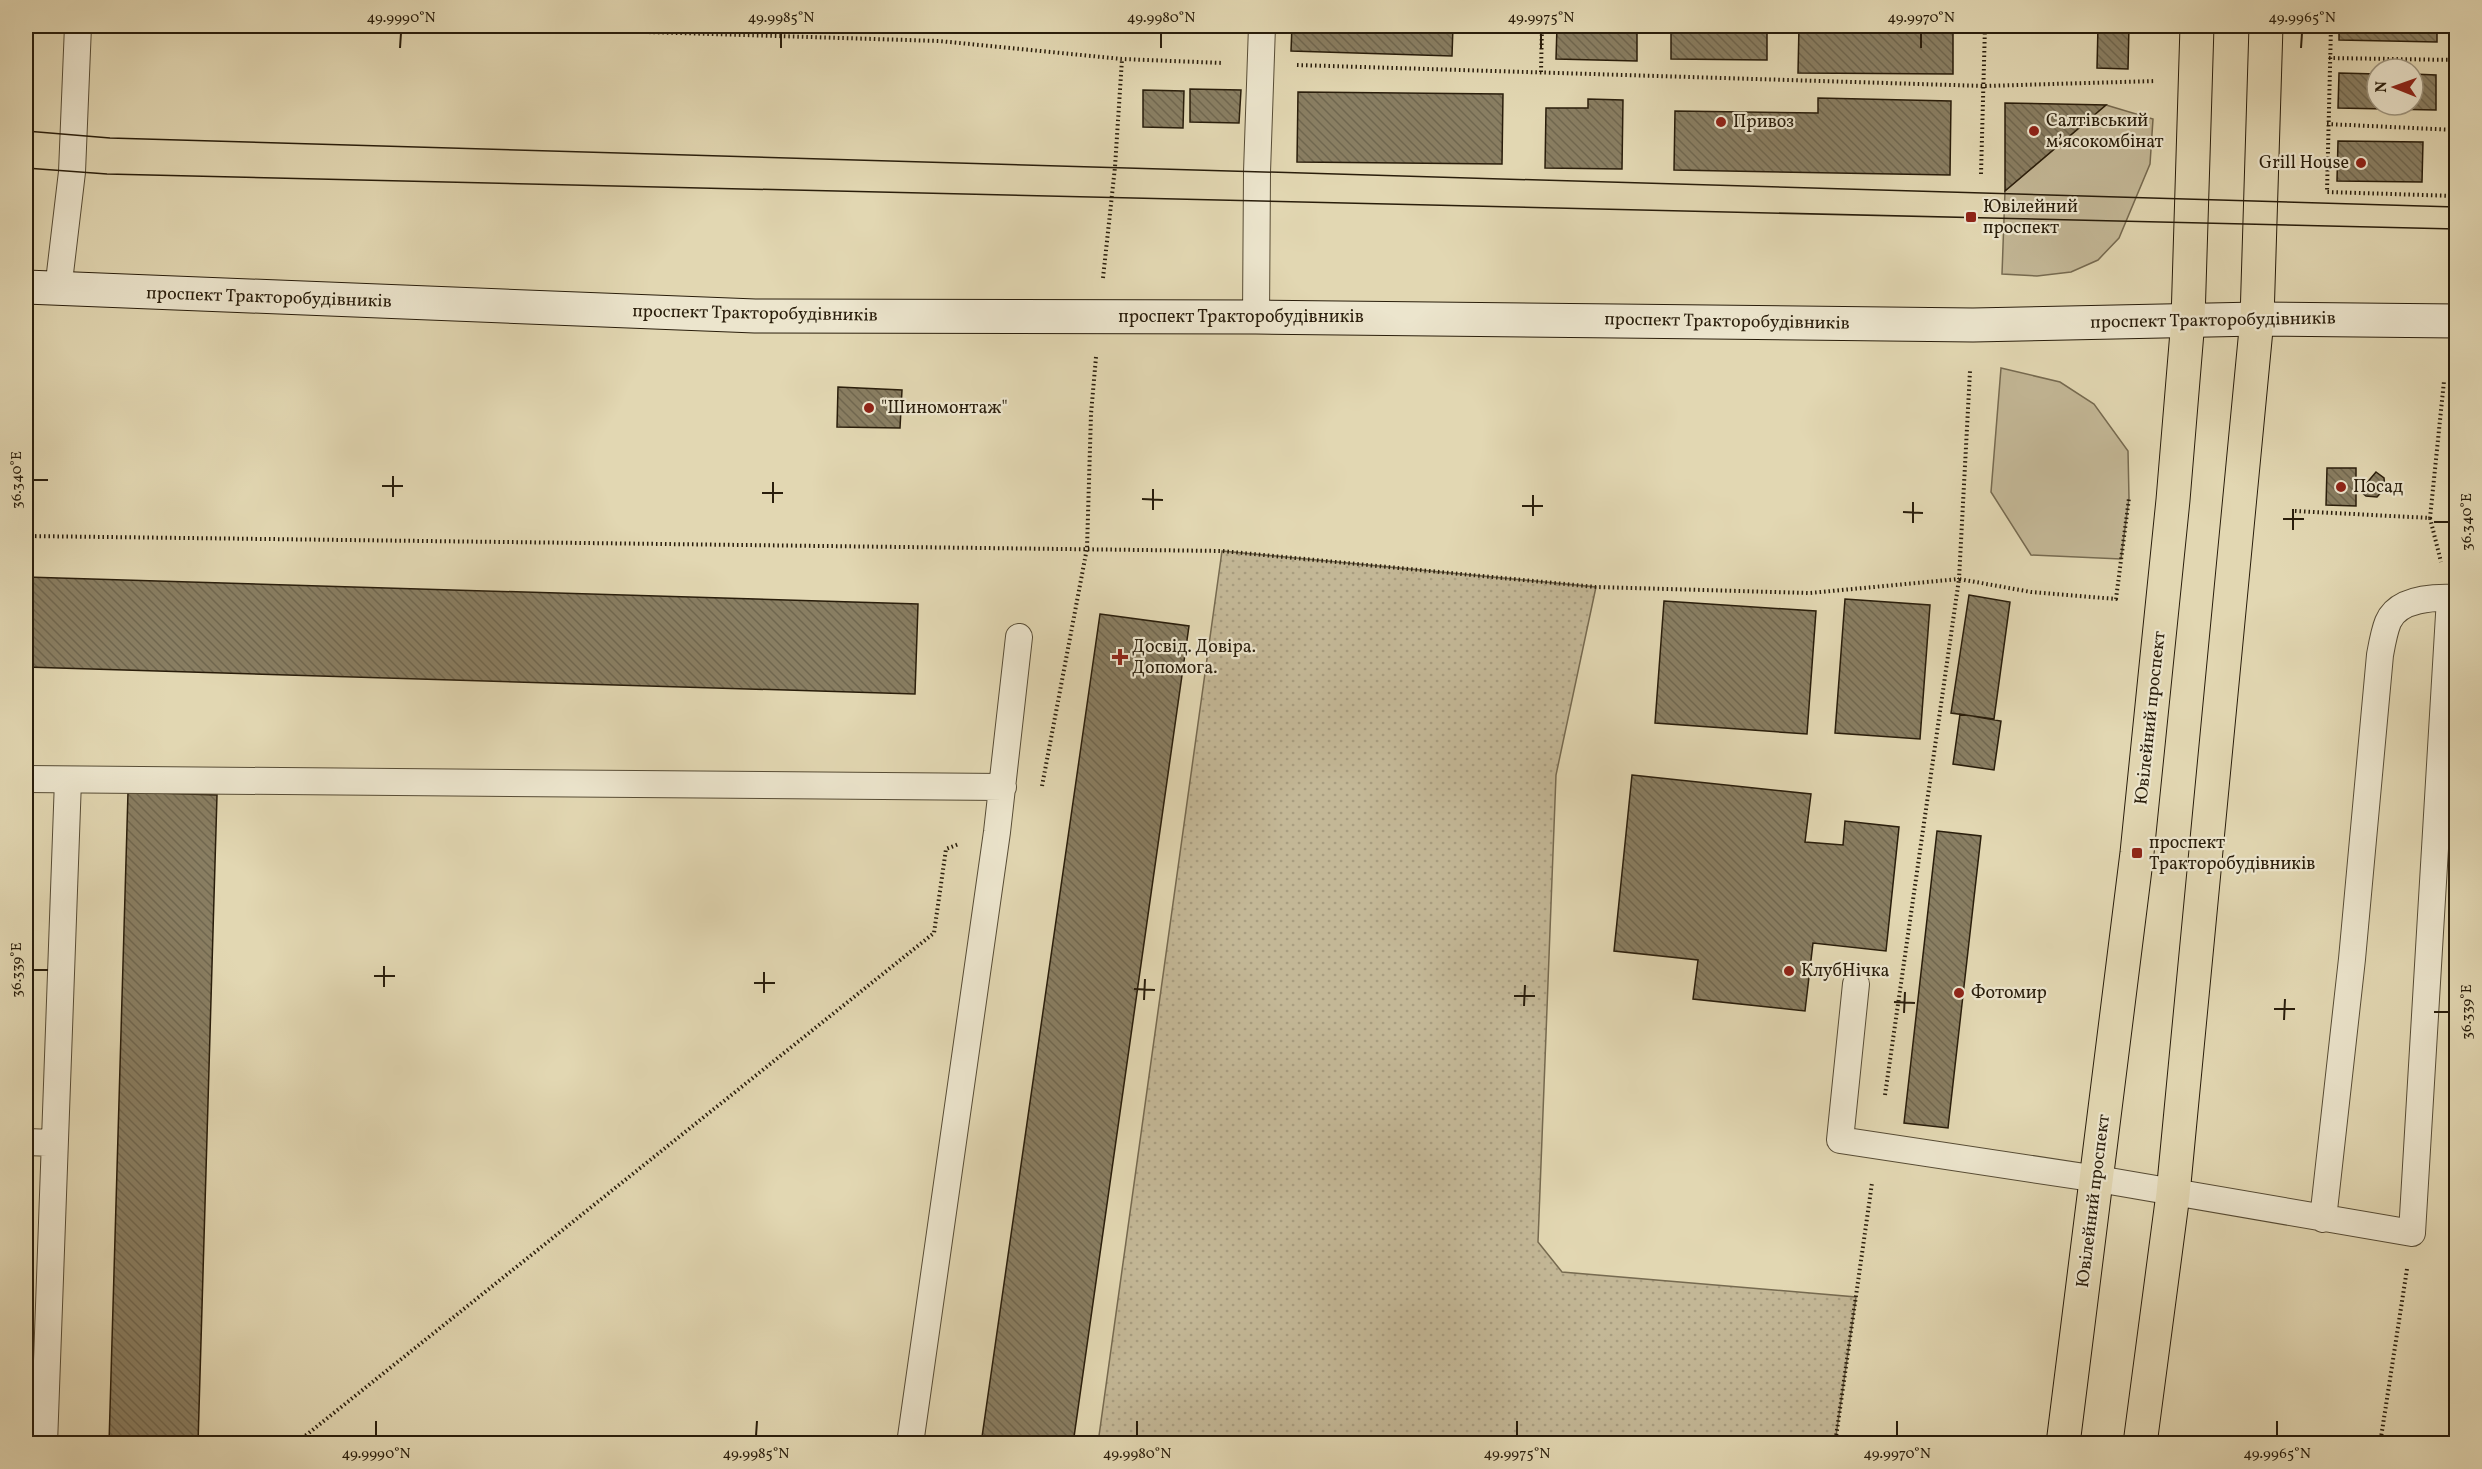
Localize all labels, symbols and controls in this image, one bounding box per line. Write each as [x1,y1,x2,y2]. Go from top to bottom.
text: 49.9990°N [366,8,436,29]
text: 49.9985°N [748,8,814,29]
text: 49.9980°N [1127,8,1195,29]
text: 49.9975°N [1508,8,1574,29]
text: 49.9970°N [1887,8,1955,29]
text: 49.9965°N [2268,8,2336,29]
north arrow [2365,57,2425,117]
text: N [2371,80,2393,93]
place label: Салтівський мʼясокомбінат [2046,109,2164,155]
place label: Привоз [1733,110,1794,135]
marker: Привоз [1714,115,1728,129]
marker: Салтівський мʼясокомбінат [2027,124,2041,138]
place label: Grill House [2259,151,2349,176]
marker: Grill House [2354,156,2368,170]
place label: Ювілейний проспект [1983,195,2078,241]
marker: Ювілейний проспект [1964,210,1978,224]
street label: проспект Тракторобудівників [146,281,392,315]
street label: проспект Тракторобудівників [632,299,878,329]
street label: проспект Тракторобудівників [1118,305,1364,330]
street label: проспект Тракторобудівників [2090,306,2336,336]
street label: проспект Тракторобудівників [1604,307,1850,337]
place label: "Шиномонтаж" [881,396,1008,421]
marker: "Шиномонтаж" [862,401,876,415]
text: 36.340°E [7,451,28,509]
place label: Посад [2353,475,2403,500]
marker: Посад [2334,480,2348,494]
text: 36.340°E [2457,493,2478,551]
street label: Ювілейний проспект [2129,630,2173,806]
place label: Досвід. Довіра. Допомога. [1132,635,1256,681]
marker: Досвід. Довіра. Допомога. [1113,650,1127,664]
place label: проспект Тракторобудівників [2149,831,2316,877]
marker: проспект Тракторобудівників [2130,846,2144,860]
text: 36.339°E [7,942,28,998]
place label: КлубНічка [1801,959,1890,984]
marker: КлубНічка [1782,964,1796,978]
place label: Фотомир [1971,981,2047,1006]
text: 36.339°E [2457,984,2478,1040]
marker: Фотомир [1952,986,1966,1000]
street label: Ювілейний проспект [2071,1113,2117,1289]
text: 49.9990°N [341,1444,411,1465]
text: 49.9985°N [723,1444,789,1465]
text: 49.9980°N [1103,1444,1171,1465]
text: 49.9975°N [1484,1444,1550,1465]
text: 49.9970°N [1863,1444,1931,1465]
text: 49.9965°N [2243,1444,2311,1465]

